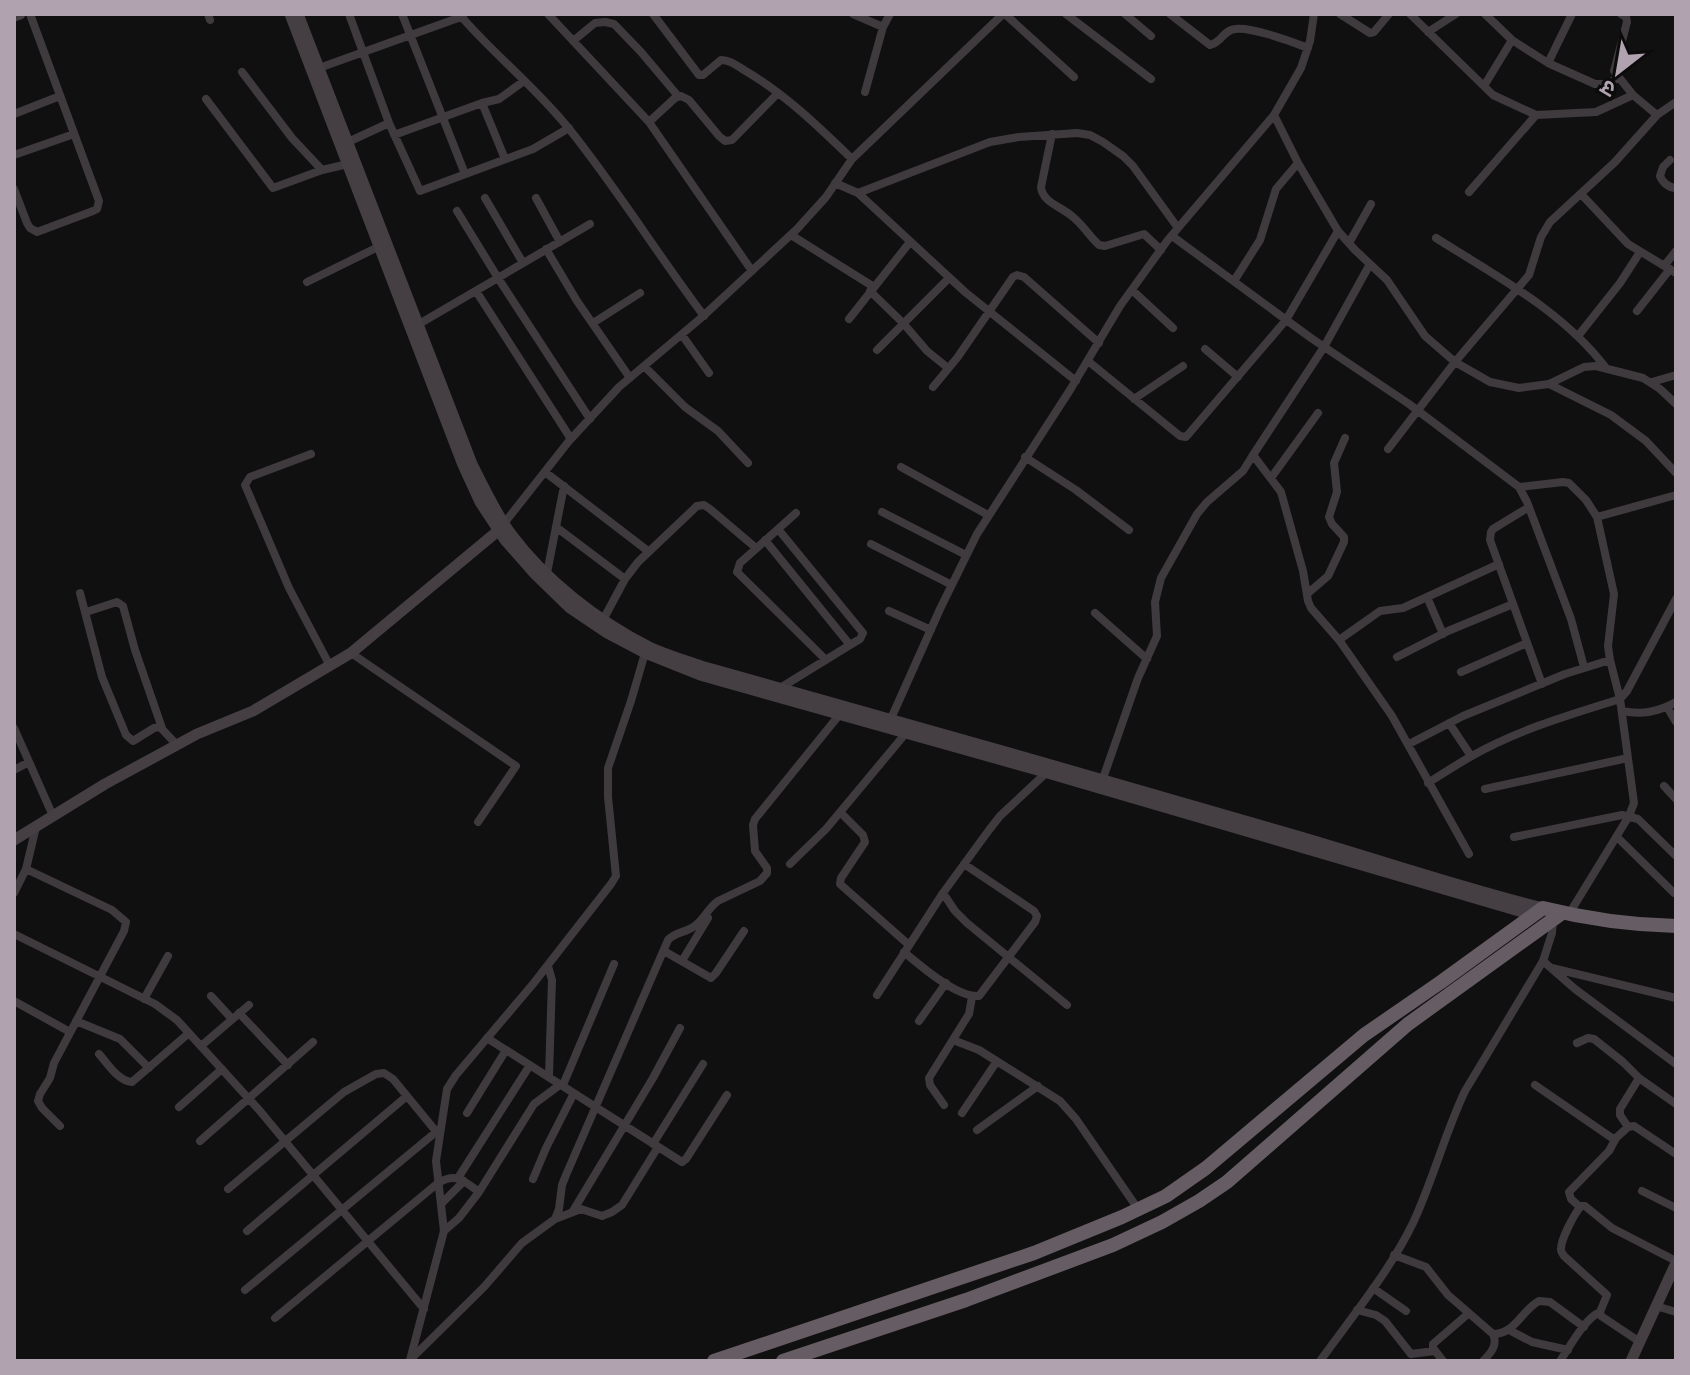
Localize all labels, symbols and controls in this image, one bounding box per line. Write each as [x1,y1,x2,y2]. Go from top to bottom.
north arrow [1578,32,1658,112]
text: उ [1594,73,1620,104]

